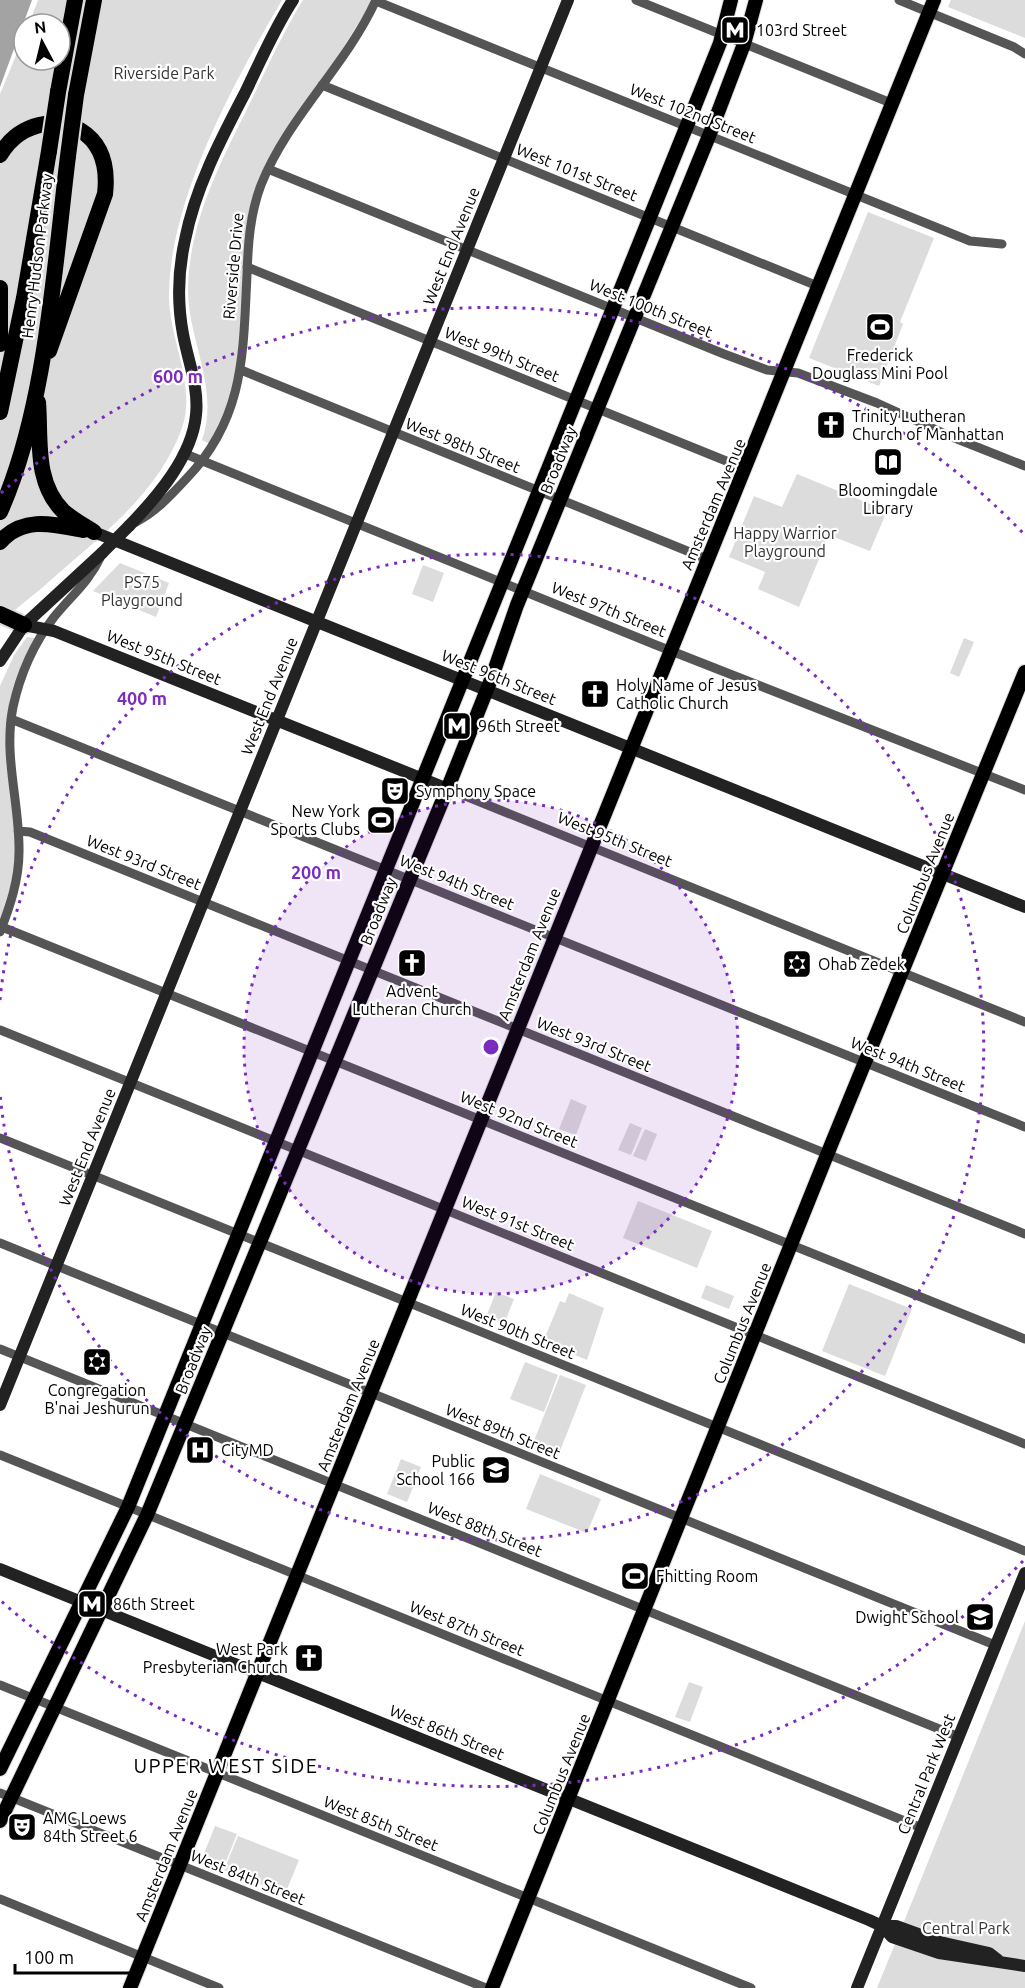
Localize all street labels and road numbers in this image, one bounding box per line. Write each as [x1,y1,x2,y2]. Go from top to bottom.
street label: West 102nd Street [627,80,759,147]
street label: West 101st Street [514,140,641,205]
street label: Henry Hudson Parkway [18,172,56,339]
street label: West End Avenue [419,185,483,307]
street label: Riverside Drive [219,212,247,320]
street label: West 100th Street [587,275,716,341]
street label: West 99th Street [442,323,563,385]
street label: West 98th Street [403,414,524,476]
street label: Broadway [536,423,580,497]
street label: Amsterdam Avenue [677,435,749,573]
street label: West 97th Street [549,578,670,640]
street label: West 95th Street [104,626,225,688]
street label: West End Avenue [237,635,301,757]
street label: West 96th Street [439,646,560,708]
street label: West 95th Street [555,808,676,870]
street label: Columbus Avenue [892,810,958,936]
street label: West 93rd Street [84,831,205,893]
street label: West 94th Street [397,851,518,913]
street label: Broadway [356,874,400,948]
street label: Amsterdam Avenue [494,885,564,1023]
street label: West 93rd Street [534,1013,655,1075]
street label: West 94th Street [848,1033,969,1095]
street label: West End Avenue [55,1086,119,1208]
street label: West 92nd Street [458,1087,581,1151]
street label: West 91st Street [459,1192,578,1254]
street label: Columbus Avenue [709,1260,775,1386]
street label: West 90th Street [458,1300,579,1362]
street label: Broadway [171,1323,215,1397]
street label: Amsterdam Avenue [313,1336,383,1474]
street label: West 89th Street [443,1400,564,1462]
street label: West 88th Street [425,1498,546,1560]
street label: West 87th Street [407,1597,528,1659]
street label: West 86th Street [387,1701,508,1763]
street label: Columbus Avenue [528,1711,594,1837]
street label: Central Park West [894,1711,959,1837]
street label: Amsterdam Avenue [131,1786,201,1924]
street label: West 85th Street [321,1792,442,1854]
street label: West 84th Street [188,1846,309,1908]

